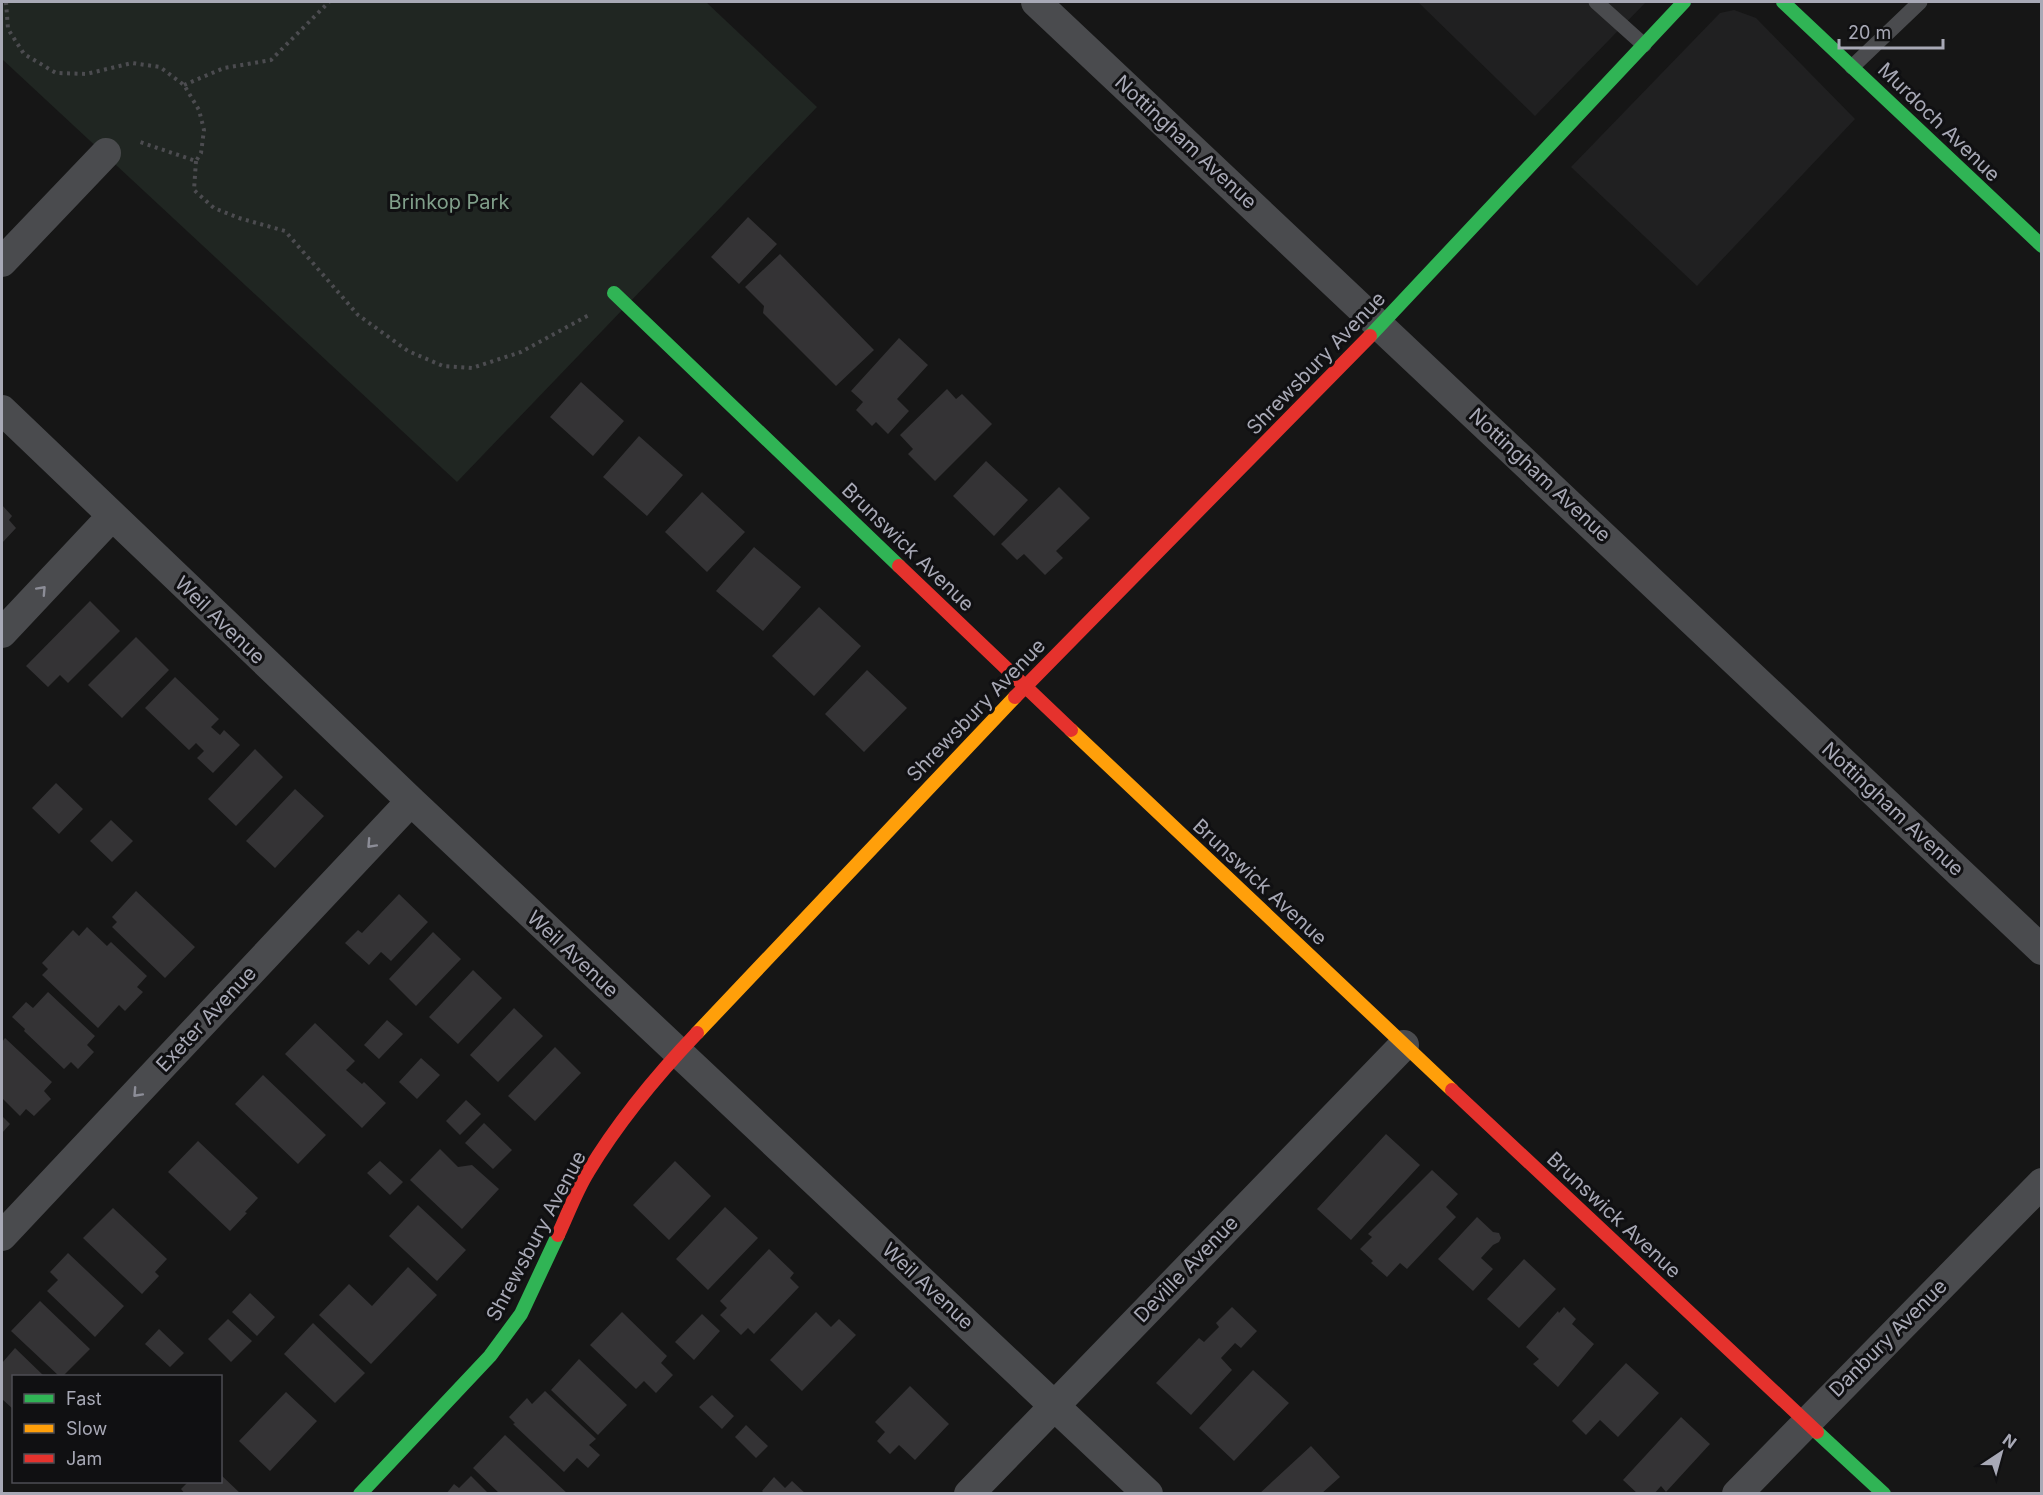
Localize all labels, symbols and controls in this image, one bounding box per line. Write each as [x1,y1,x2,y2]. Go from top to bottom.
scale bar [1839,12,1942,50]
text: 20 m [1848,22,1891,43]
street label: Murdoch Avenue [1873,58,2005,186]
street label: Nottingham Avenue [1110,70,1262,214]
park label: Brinkop Park [389,190,509,214]
street label: Shrewsbury Avenue [1242,287,1390,439]
street label: Nottingham Avenue [1464,403,1616,547]
street label: Brunswick Avenue [837,478,979,616]
street label: Weil Avenue [170,571,270,669]
one-way arrow [34,586,45,597]
street label: Shrewsbury Avenue [902,634,1050,786]
street label: Nottingham Avenue [1817,737,1969,881]
street label: Brunswick Avenue [1188,814,1332,950]
one-way arrow [367,837,378,848]
street label: Weil Avenue [522,906,624,1002]
street label: Exeter Avenue [151,961,261,1077]
one-way arrow [133,1085,144,1096]
street label: Shrewsbury Avenue [481,1147,591,1325]
street label: Brunswick Avenue [1542,1147,1686,1283]
street label: Deville Avenue [1129,1211,1243,1327]
street label: Weil Avenue [877,1238,979,1334]
street label: Danbury Avenue [1824,1274,1952,1402]
legend [12,1375,222,1483]
text: Fast [66,1388,102,1409]
text: Slow [66,1418,107,1439]
north arrow [1971,1423,2031,1483]
text: N [1999,1429,2021,1453]
text: Jam [66,1448,102,1469]

